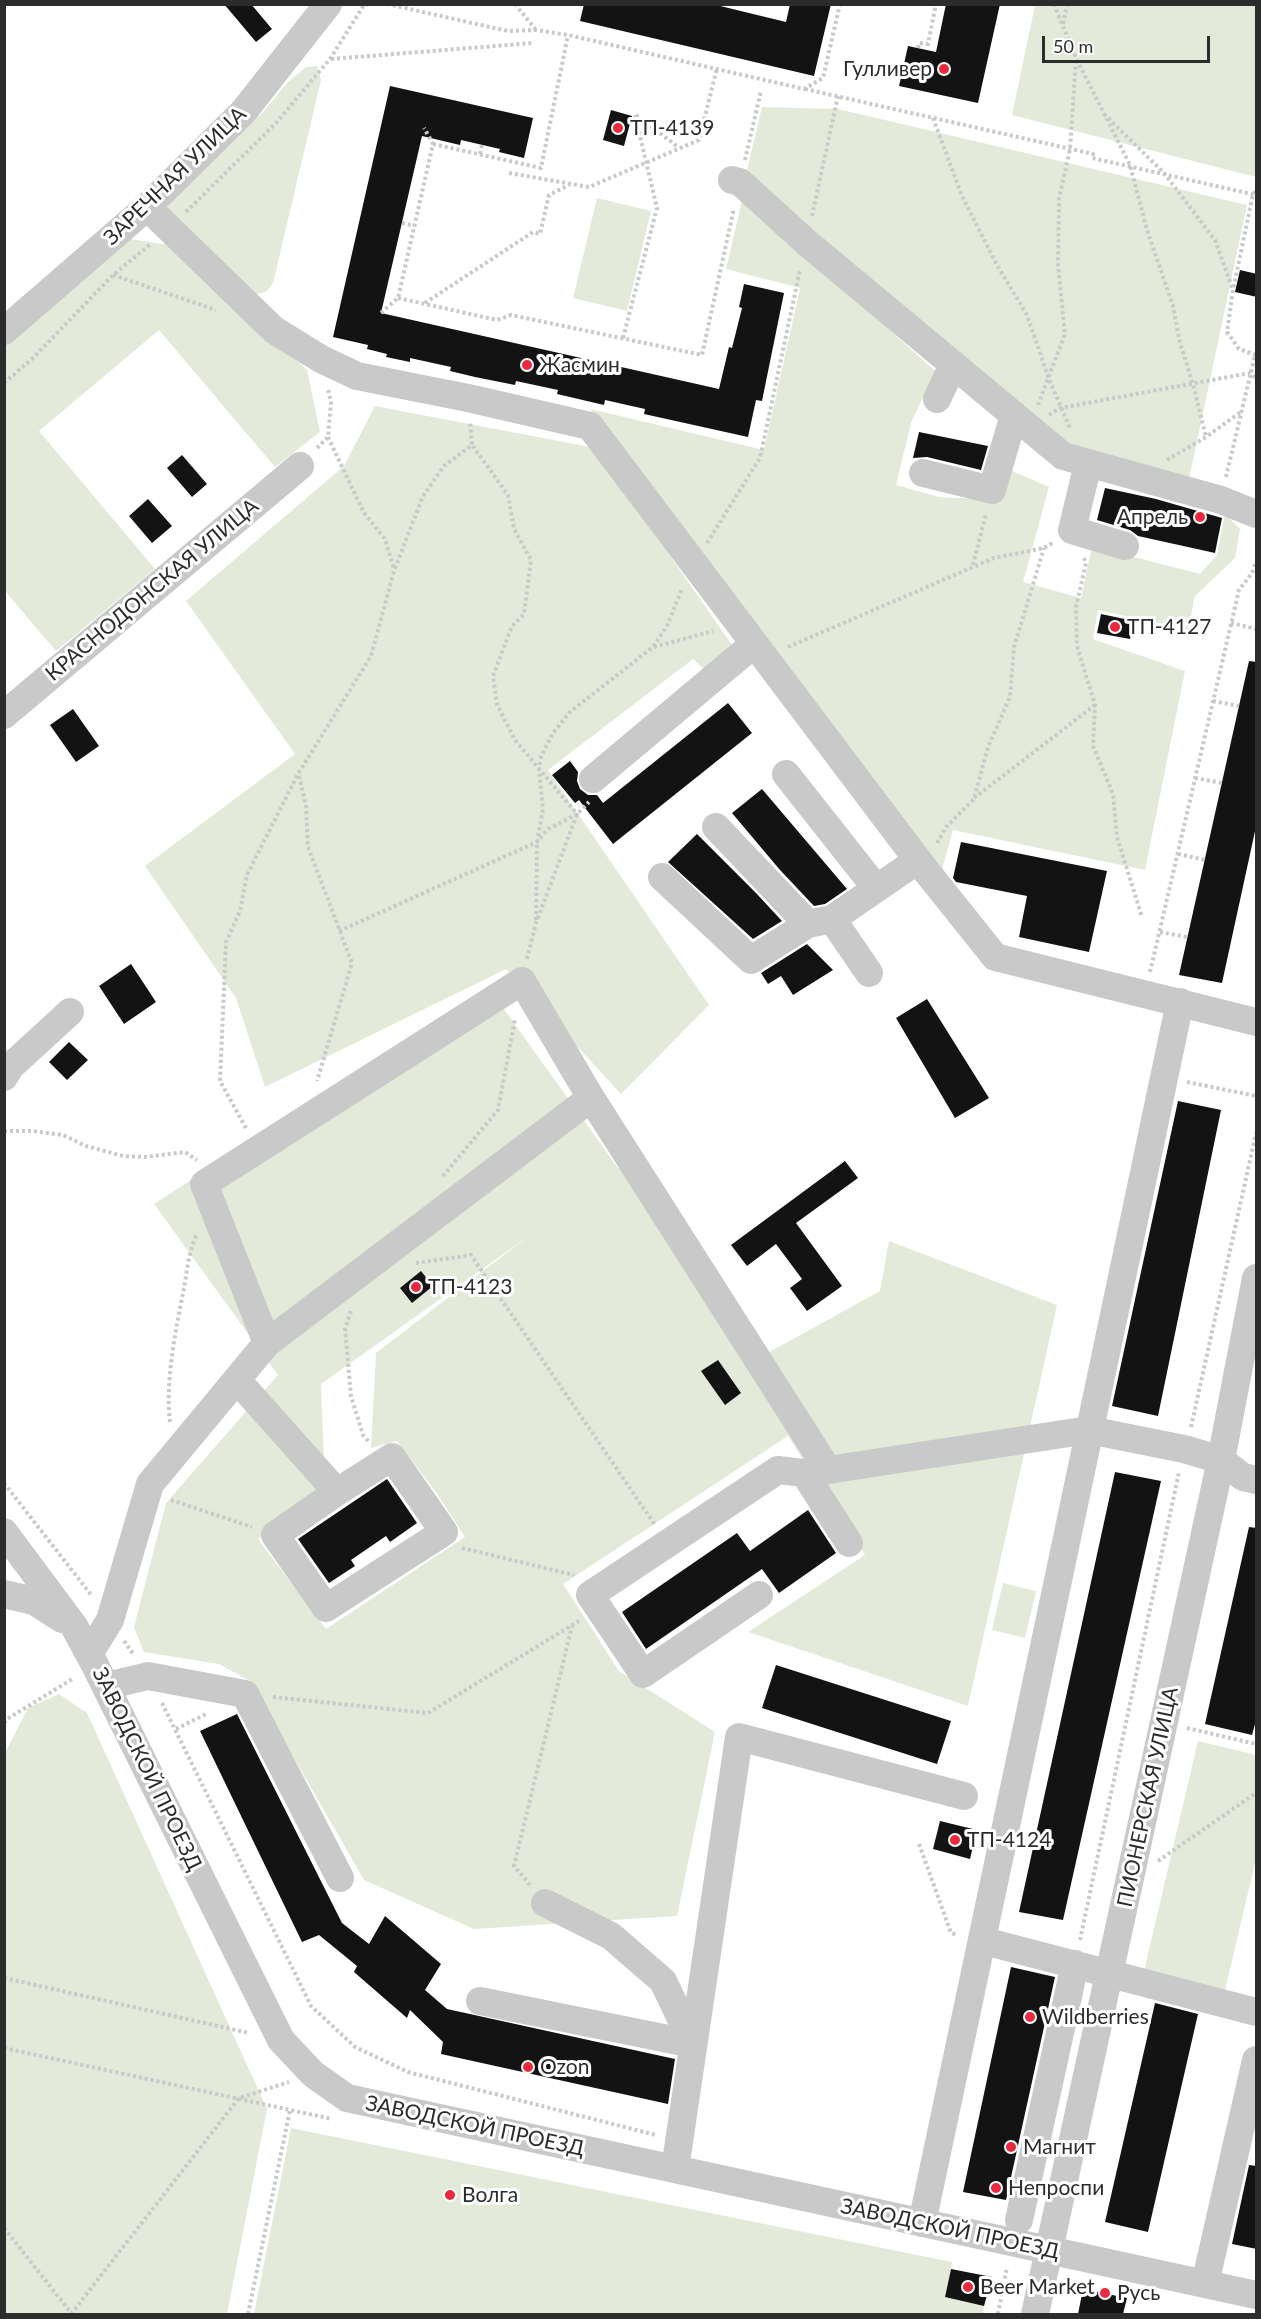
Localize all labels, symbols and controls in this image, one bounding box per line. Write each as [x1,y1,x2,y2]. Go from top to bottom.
scale bar [1045,24,1213,62]
text: 50 m [1053,35,1093,57]
place label: Гулливер [843,56,932,82]
marker: Гулливер [937,62,951,76]
street label: ЗАРЕЧНАЯ УЛИЦА [99,102,251,250]
place label: ТП-4139 [630,115,714,141]
marker: ТП-4139 [611,121,625,135]
place label: Жасмин [539,352,620,378]
marker: Жасмин [520,358,534,372]
street label: КРАСНОДОНСКАЯ УЛИЦА [40,494,264,686]
place label: Апрель [1117,504,1188,530]
marker: Апрель [1193,510,1207,524]
place label: ТП-4127 [1127,614,1211,640]
marker: ТП-4127 [1108,620,1122,634]
place label: ТП-4123 [428,1274,512,1300]
marker: ТП-4123 [409,1280,423,1294]
street label: ЗАВОДСКОЙ ПРОЕЗД [87,1663,207,1875]
street label: ПИОНЕРСКАЯ УЛИЦА [1112,1685,1184,1909]
place label: ТП-4124 [967,1827,1051,1853]
marker: ТП-4124 [948,1833,962,1847]
place label: Wildberries [1042,2004,1149,2030]
marker: Wildberries [1023,2010,1037,2024]
place label: Ozon [540,2054,589,2080]
marker: Ozon [521,2060,535,2074]
street label: ЗАВОДСКОЙ ПРОЕЗД [363,2090,587,2162]
place label: Магнит [1023,2134,1096,2160]
marker: Магнит [1004,2140,1018,2154]
place label: Непроспи [1008,2175,1104,2201]
marker: Непроспи [989,2181,1003,2195]
place label: Волга [462,2182,518,2208]
marker: Волга [443,2188,457,2202]
street label: ЗАВОДСКОЙ ПРОЕЗД [838,2193,1062,2265]
place label: Beer Market [980,2274,1094,2300]
marker: Beer Market [961,2280,975,2294]
place label: Русь [1117,2280,1160,2306]
marker: Русь [1098,2286,1112,2300]

